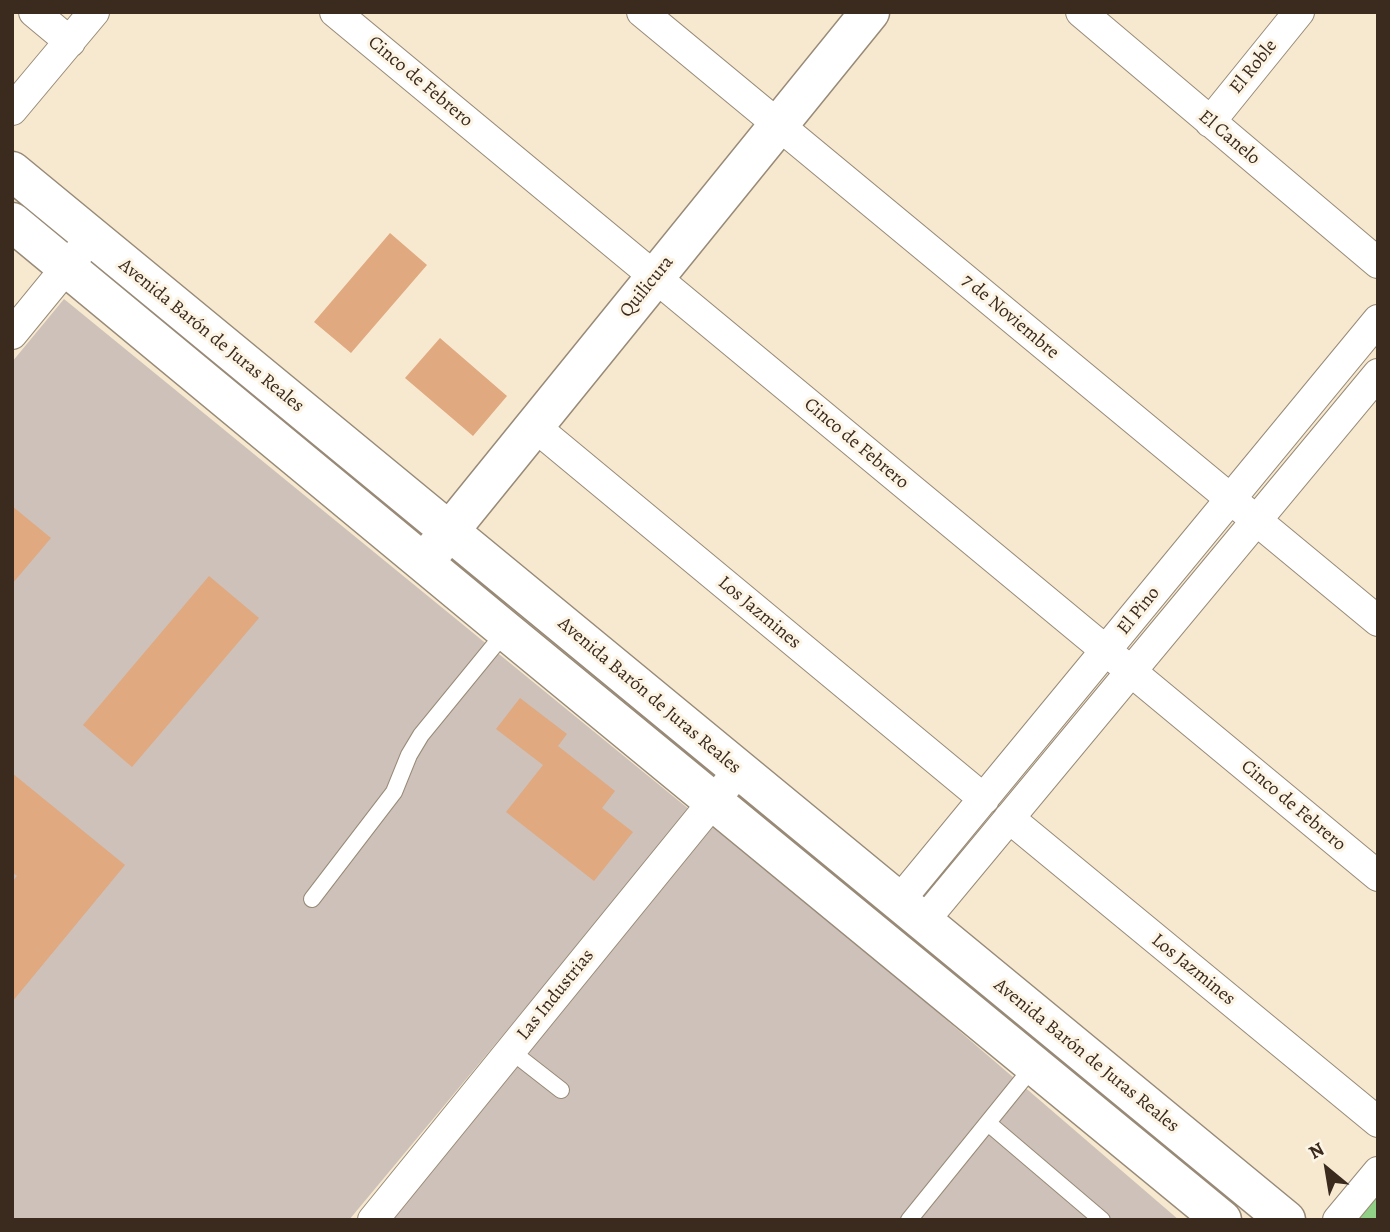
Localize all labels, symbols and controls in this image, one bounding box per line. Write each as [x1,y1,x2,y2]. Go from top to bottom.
street label: Cinco de Febrero [363,32,477,132]
street label: El Roble [1225,35,1283,99]
street label: El Canelo [1194,106,1264,170]
street label: Quilicura [615,251,679,323]
street label: Avenida Barón de Juras Reales [114,254,308,418]
street label: 7 de Noviembre [957,270,1063,364]
street label: Cinco de Febrero [799,394,913,494]
street label: Los Jazmines [713,572,805,654]
street label: El Pino [1113,582,1165,640]
street label: Avenida Barón de Juras Reales [553,613,745,779]
street label: Cinco de Febrero [1236,756,1350,856]
street label: Los Jazmines [1146,929,1240,1011]
street label: Las Industrias [512,945,600,1045]
street label: Avenida Barón de Juras Reales [989,974,1183,1138]
north arrow [1292,1134,1362,1204]
text: N [1304,1136,1329,1166]

